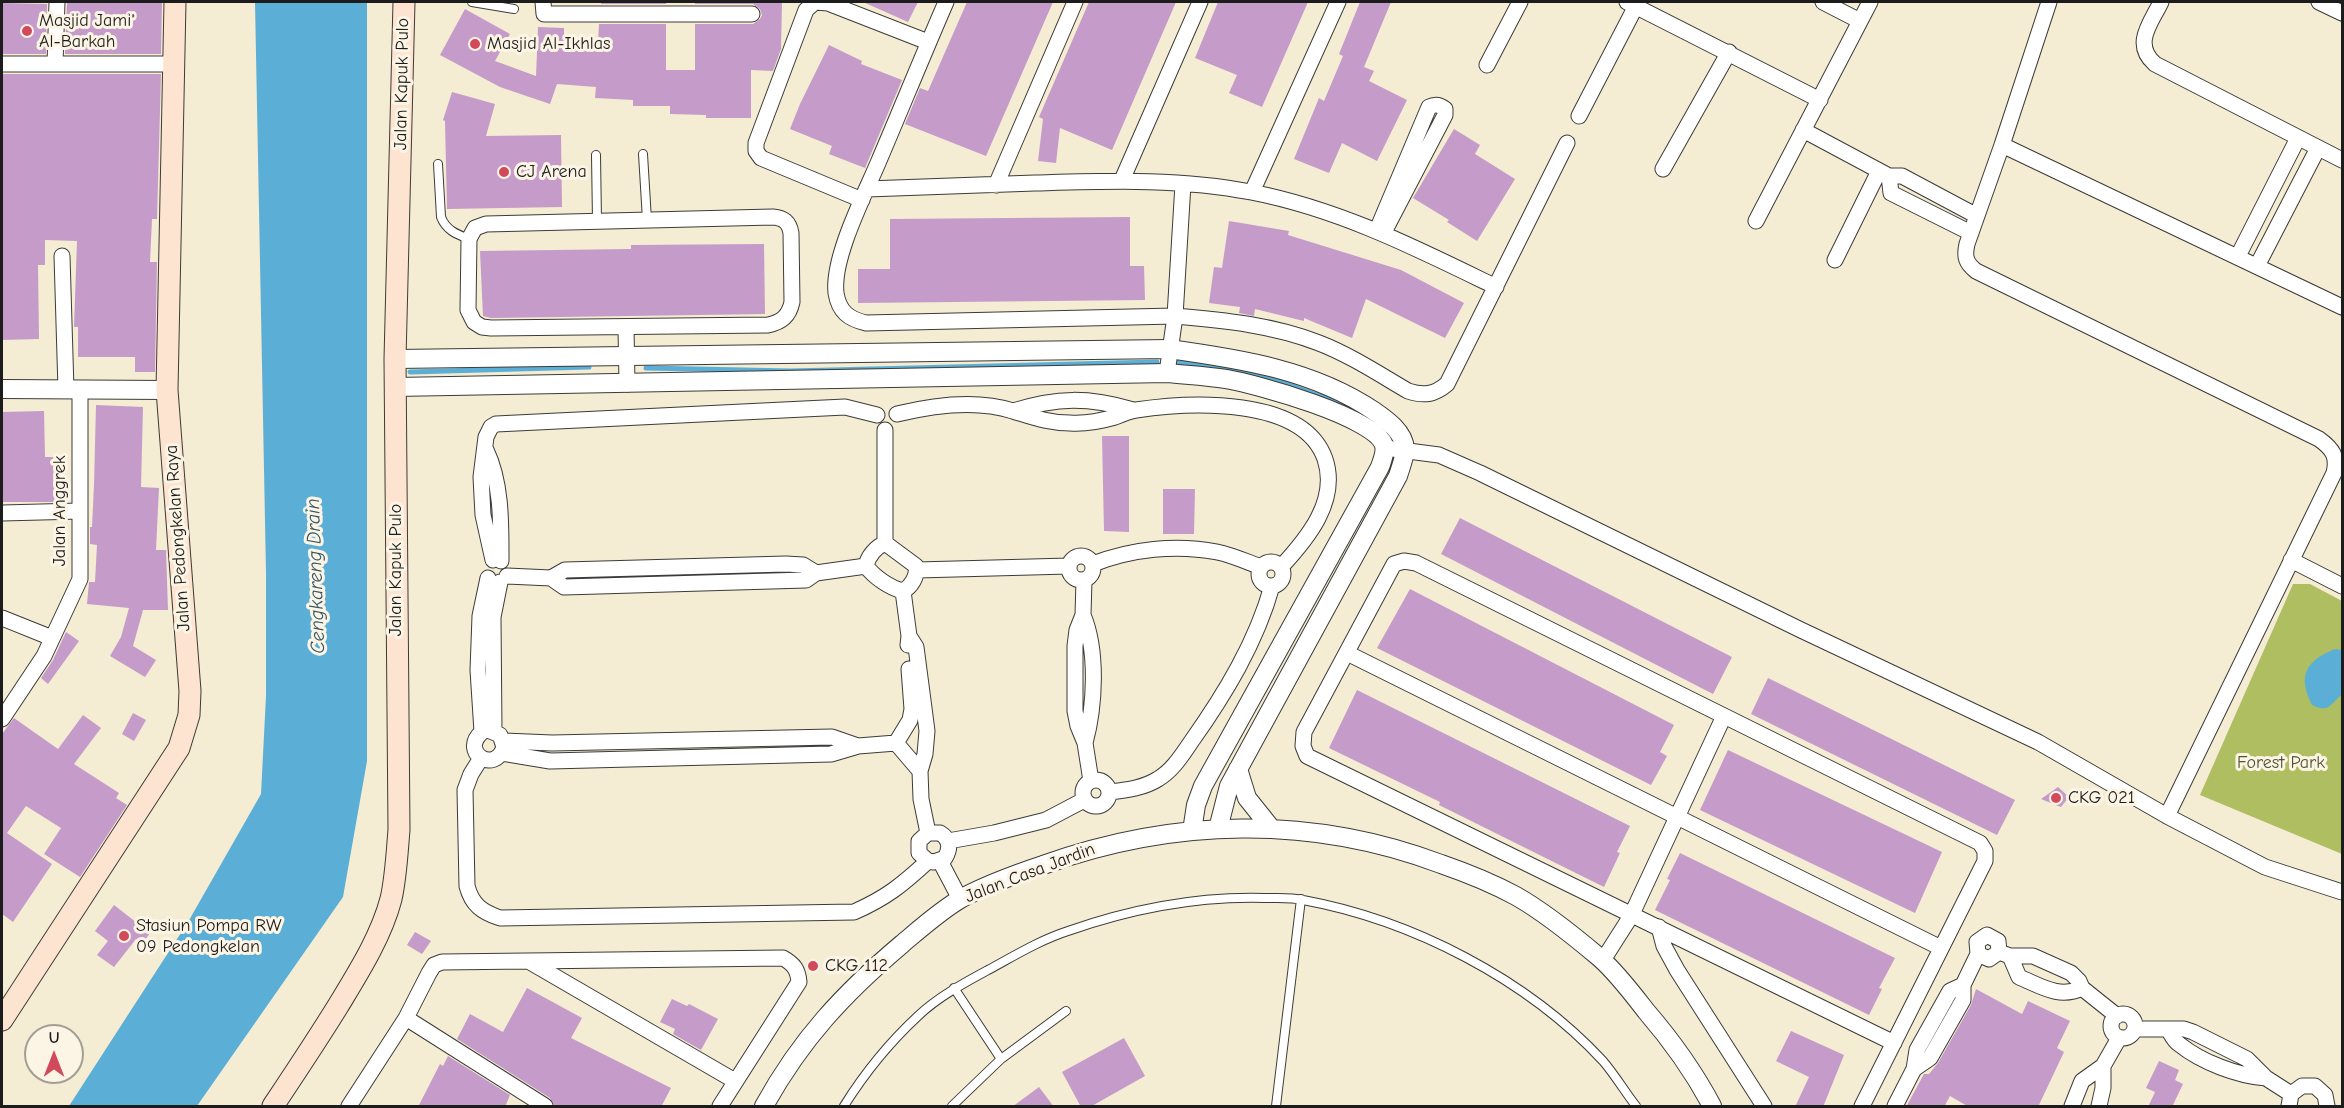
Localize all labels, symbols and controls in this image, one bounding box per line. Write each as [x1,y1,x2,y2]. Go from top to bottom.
place label: Masjid Jami' Al-Barkah [39,10,135,52]
street label: Jalan Kapuk Pulo [390,18,414,150]
marker: Masjid Jami' Al-Barkah [20,24,34,38]
place label: Masjid Al-Ikhlas [487,33,611,55]
marker: Masjid Al-Ikhlas [468,37,482,51]
place label: CJ Arena [516,161,587,183]
marker: CJ Arena [497,165,511,179]
street label: Jalan Pedongkelan Raya [161,444,195,632]
street label: Jalan Anggrek [49,456,71,566]
water label: Cengkareng Drain [301,498,331,654]
street label: Jalan Kapuk Pulo [385,504,407,636]
park label: Forest Park [2237,752,2325,774]
place label: CKG 021 [2068,787,2135,809]
marker: CKG 021 [2049,791,2063,805]
street label: Jalan Casa Jardin [962,838,1098,908]
place label: Stasiun Pompa RW 09 Pedongkelan [136,915,282,958]
marker: Stasiun Pompa RW 09 Pedongkelan [117,929,131,943]
place label: CKG 112 [825,955,888,977]
marker: CKG 112 [806,959,820,973]
north arrow [24,1024,84,1084]
text: U [49,1029,59,1047]

